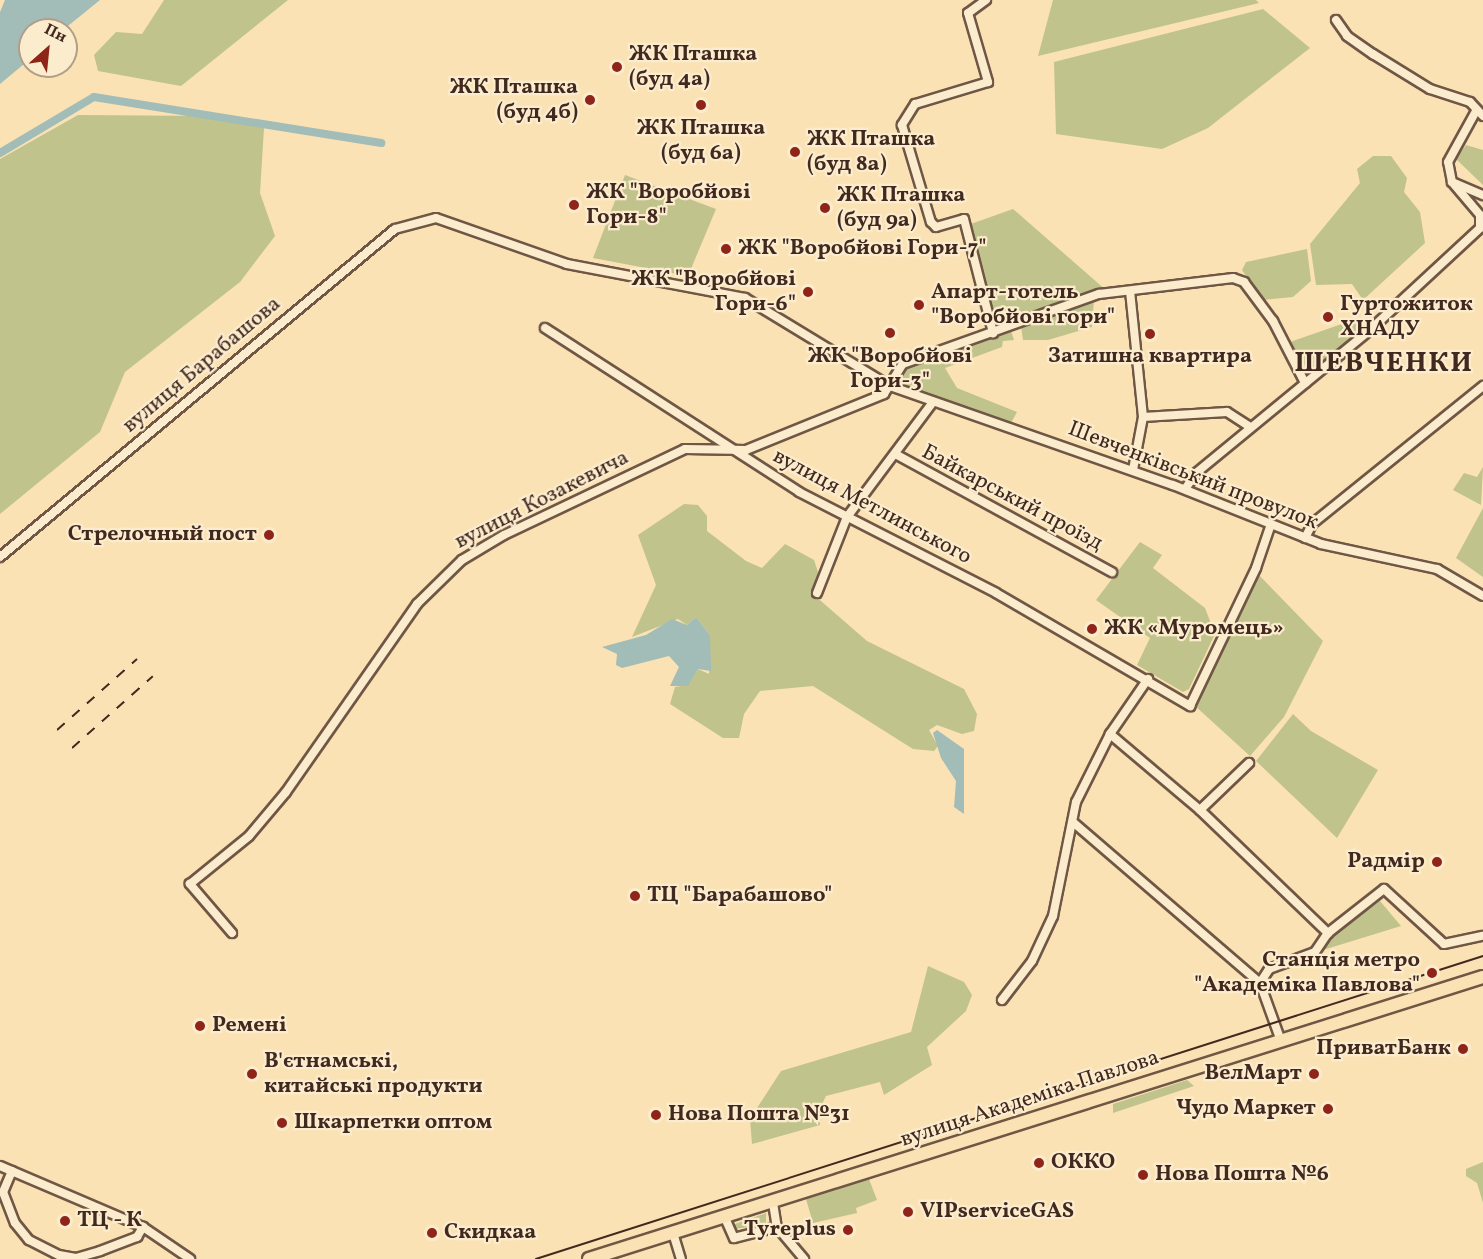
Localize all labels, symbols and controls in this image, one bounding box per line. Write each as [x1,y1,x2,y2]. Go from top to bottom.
north arrow [18,18,78,78]
text: Пн [40,19,70,49]
place label: ЖК Пташка (буд 4а) [629,41,757,92]
marker: ЖК Пташка (буд 4а) [610,60,624,74]
place label: ЖК Пташка (буд 4б) [450,74,578,125]
marker: ЖК Пташка (буд 4б) [583,93,597,107]
marker: ЖК Пташка (буд 6а) [694,98,708,112]
place label: ЖК Пташка (буд 6а) [637,115,765,166]
place label: ЖК Пташка (буд 8а) [807,126,935,178]
marker: ЖК Пташка (буд 8а) [788,145,802,159]
place label: ЖК "Воробйові Гори-8" [586,179,751,230]
place label: ЖК Пташка (буд 9а) [837,182,965,234]
marker: ЖК "Воробйові Гори-8" [567,198,581,212]
marker: ЖК Пташка (буд 9а) [818,201,832,215]
place label: ЖК "Воробйові Гори-7" [738,236,986,262]
marker: ЖК "Воробйові Гори-7" [719,242,733,256]
place label: ЖК "Воробйові Гори-6" [631,266,796,318]
place label: Апарт-готель "Воробйові гори" [931,279,1115,330]
marker: ЖК "Воробйові Гори-6" [801,285,815,299]
street label: вулиця Барабашова [117,291,287,439]
place label: Гуртожиток ХНАДУ [1340,291,1473,342]
marker: Апарт-готель "Воробйові гори" [912,298,926,312]
marker: Гуртожиток ХНАДУ [1321,310,1335,324]
marker: ЖК "Воробйові Гори-3" [883,326,897,340]
marker: Затишна квартира [1143,327,1157,341]
place label: ЖК "Воробйові Гори-3" [808,343,972,394]
place label: Затишна квартира [1048,344,1252,370]
district label: ШЕВЧЕНКИ [1294,347,1474,381]
street label: Шевченківський провулок [1064,416,1322,536]
street label: Байкарський проїзд [917,439,1107,557]
street label: вулиця Метлинського [768,443,976,571]
street label: вулиця Козакевича [451,445,633,555]
place label: Стрелочный пост [68,522,257,548]
marker: Стрелочный пост [262,528,276,542]
place label: ЖК «Муромець» [1104,616,1284,642]
marker: ЖК «Муромець» [1085,622,1099,636]
place label: Радмір [1347,849,1425,875]
marker: Радмір [1430,855,1444,869]
place label: ТЦ "Барабашово" [647,883,832,909]
marker: ТЦ "Барабашово" [628,889,642,903]
place label: Станція метро "Академіка Павлова" [1194,947,1420,998]
marker: Станція метро "Академіка Павлова" [1425,966,1439,980]
place label: Ремені [212,1013,287,1039]
marker: Ремені [193,1019,207,1033]
place label: ПриватБанк [1316,1036,1451,1062]
marker: ПриватБанк [1456,1042,1470,1056]
street label: вулиця Академіка Павлова [897,1045,1163,1153]
place label: В'єтнамські, китайські продукти [264,1048,483,1100]
place label: ВелМарт [1204,1061,1302,1087]
marker: В'єтнамські, китайські продукти [245,1067,259,1081]
marker: ВелМарт [1307,1067,1321,1081]
place label: Чудо Маркет [1176,1096,1316,1122]
place label: Нова Пошта №31 [668,1102,850,1128]
marker: Чудо Маркет [1321,1102,1335,1116]
marker: Нова Пошта №31 [649,1108,663,1122]
place label: Шкарпетки оптом [294,1110,492,1136]
marker: Шкарпетки оптом [275,1116,289,1130]
place label: ОККО [1051,1150,1115,1176]
marker: ОККО [1032,1156,1046,1170]
place label: Нова Пошта №6 [1155,1162,1329,1188]
marker: Нова Пошта №6 [1136,1168,1150,1182]
place label: VIPserviceGAS [920,1199,1074,1225]
marker: VIPserviceGAS [901,1205,915,1219]
place label: ТЦ - К [77,1208,143,1234]
marker: ТЦ - К [58,1214,72,1228]
place label: Tyreplus [744,1217,836,1243]
place label: Скидкаа [444,1220,536,1246]
marker: Tyreplus [841,1223,855,1237]
marker: Скидкаа [425,1226,439,1240]

